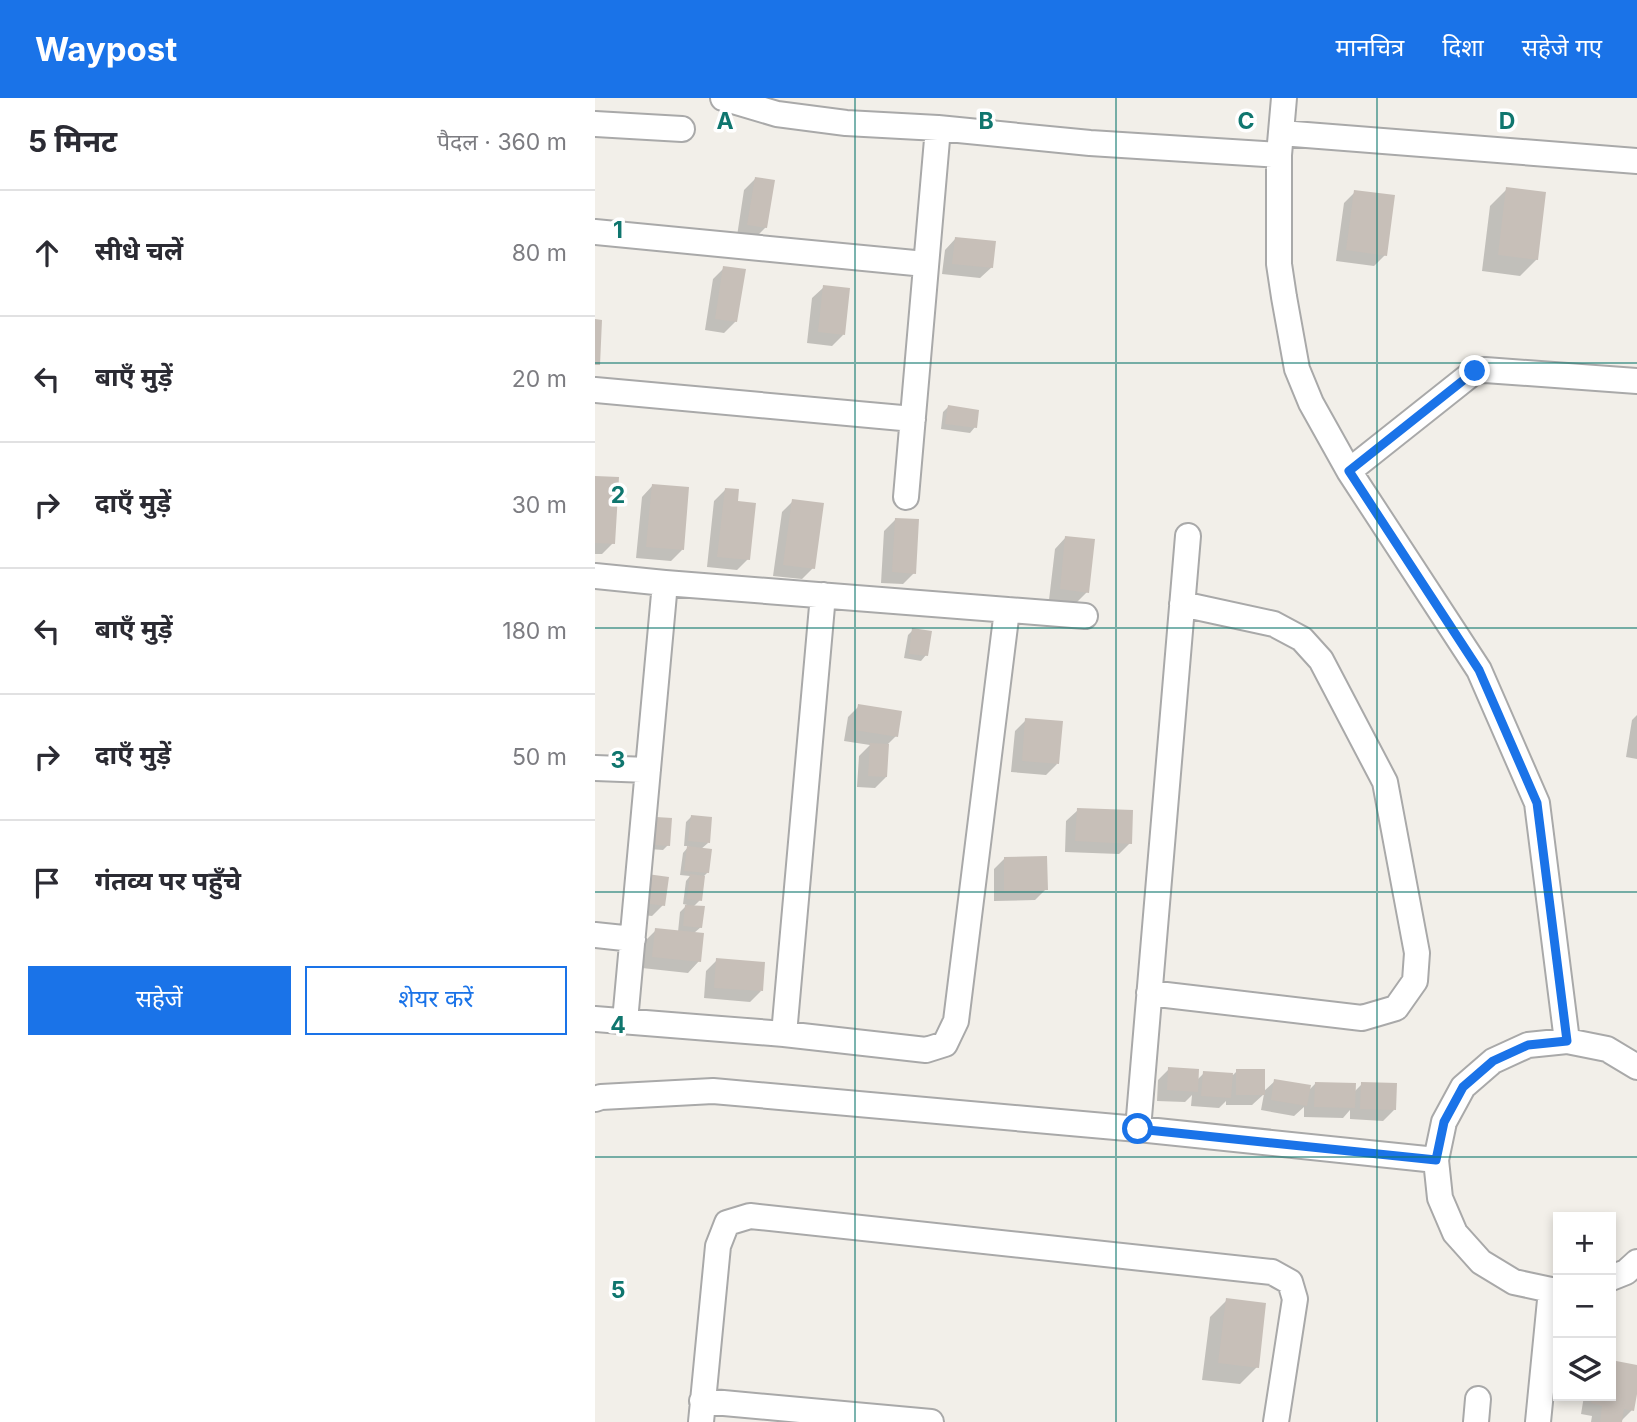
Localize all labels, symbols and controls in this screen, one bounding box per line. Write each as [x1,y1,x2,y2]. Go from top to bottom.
text: Waypost [35,29,177,69]
text: मानचित्र [1336,33,1404,62]
text: दिशा [1442,33,1484,62]
text: सहेजे गए [1522,33,1602,62]
text: A [716,107,734,135]
text: B [978,107,994,135]
text: C [1237,107,1255,135]
text: D [1499,107,1515,135]
text: 5 मिनट [28,123,117,159]
text: पैदल · 360 m [437,128,567,156]
text: 1 [613,216,623,244]
icon: ahead [28,234,66,272]
text: सीधे चलें [95,235,183,266]
text: 80 m [512,239,567,267]
route end [1459,355,1490,386]
icon: left [28,360,66,398]
text: बाएँ मुड़ें [95,361,172,392]
text: 20 m [512,365,567,393]
text: 2 [611,481,625,509]
icon: right [28,486,66,524]
text: दाएँ मुड़ें [95,487,171,518]
text: 30 m [512,491,567,519]
icon: left [28,612,66,650]
text: बाएँ मुड़ें [95,613,172,644]
text: 180 m [502,617,567,645]
icon: right [28,738,66,776]
text: दाएँ मुड़ें [95,739,171,770]
text: 50 m [512,743,567,771]
text: 3 [611,746,625,774]
icon: arrive [28,864,66,902]
text: गंतव्य पर पहुँचे [95,865,241,896]
button: सहेजें [28,966,291,1035]
button: शेयर करें [305,966,567,1035]
text: 4 [610,1011,626,1039]
route start [1122,1113,1153,1144]
map controls [1553,1212,1616,1401]
button: + [1553,1212,1616,1275]
button: − [1553,1275,1616,1338]
text: 5 [611,1276,625,1304]
button: layers [1553,1338,1616,1401]

